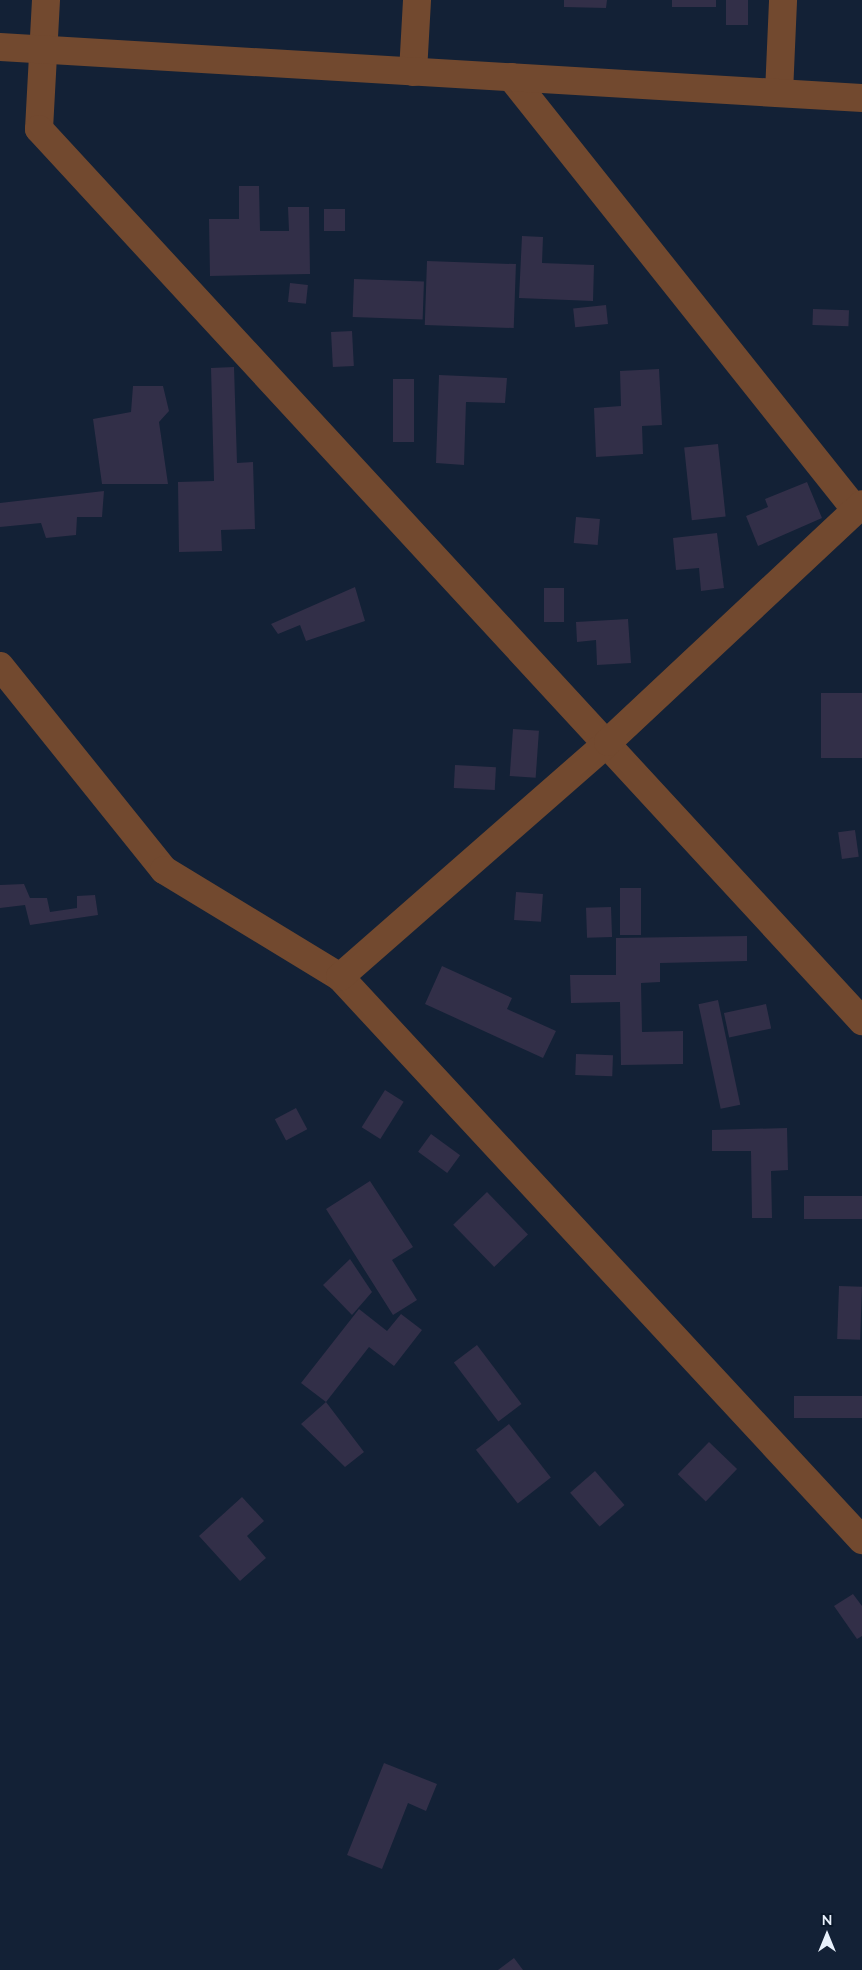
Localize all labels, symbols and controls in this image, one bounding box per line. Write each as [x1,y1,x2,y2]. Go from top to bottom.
north arrow [802,1910,852,1960]
text: N [822,1911,832,1929]

